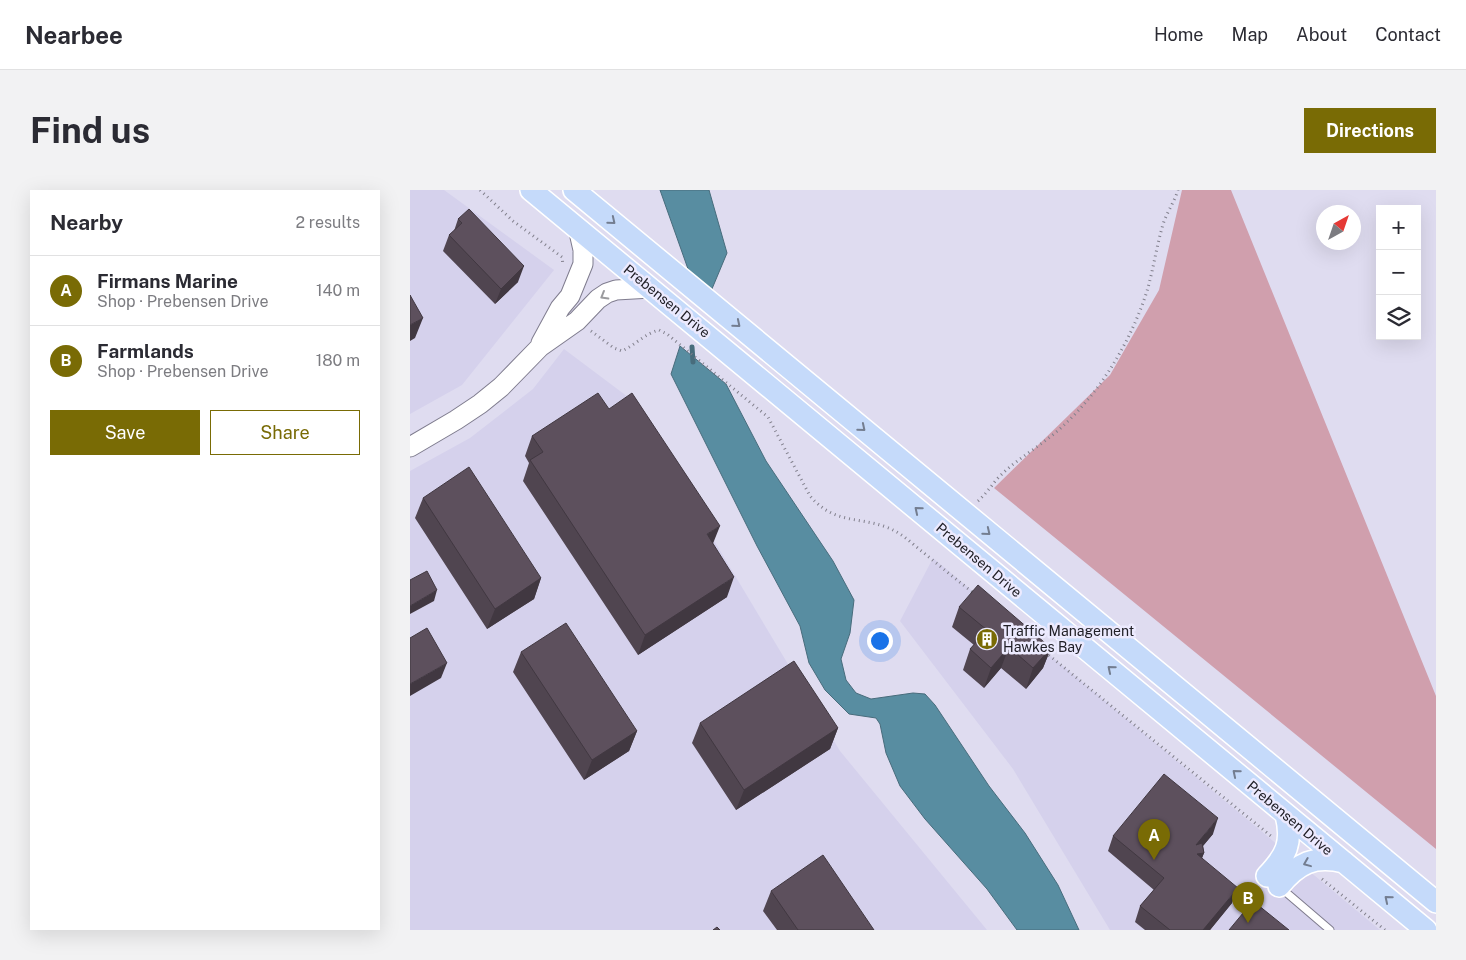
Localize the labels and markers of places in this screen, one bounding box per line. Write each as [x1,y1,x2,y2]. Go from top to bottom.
place label: Traffic Management Hawkes Bay [1003,623,1134,655]
building icon: Traffic Management Hawkes Bay [975,627,999,651]
pin: A [1138,819,1170,860]
pin: B [1232,882,1264,923]

